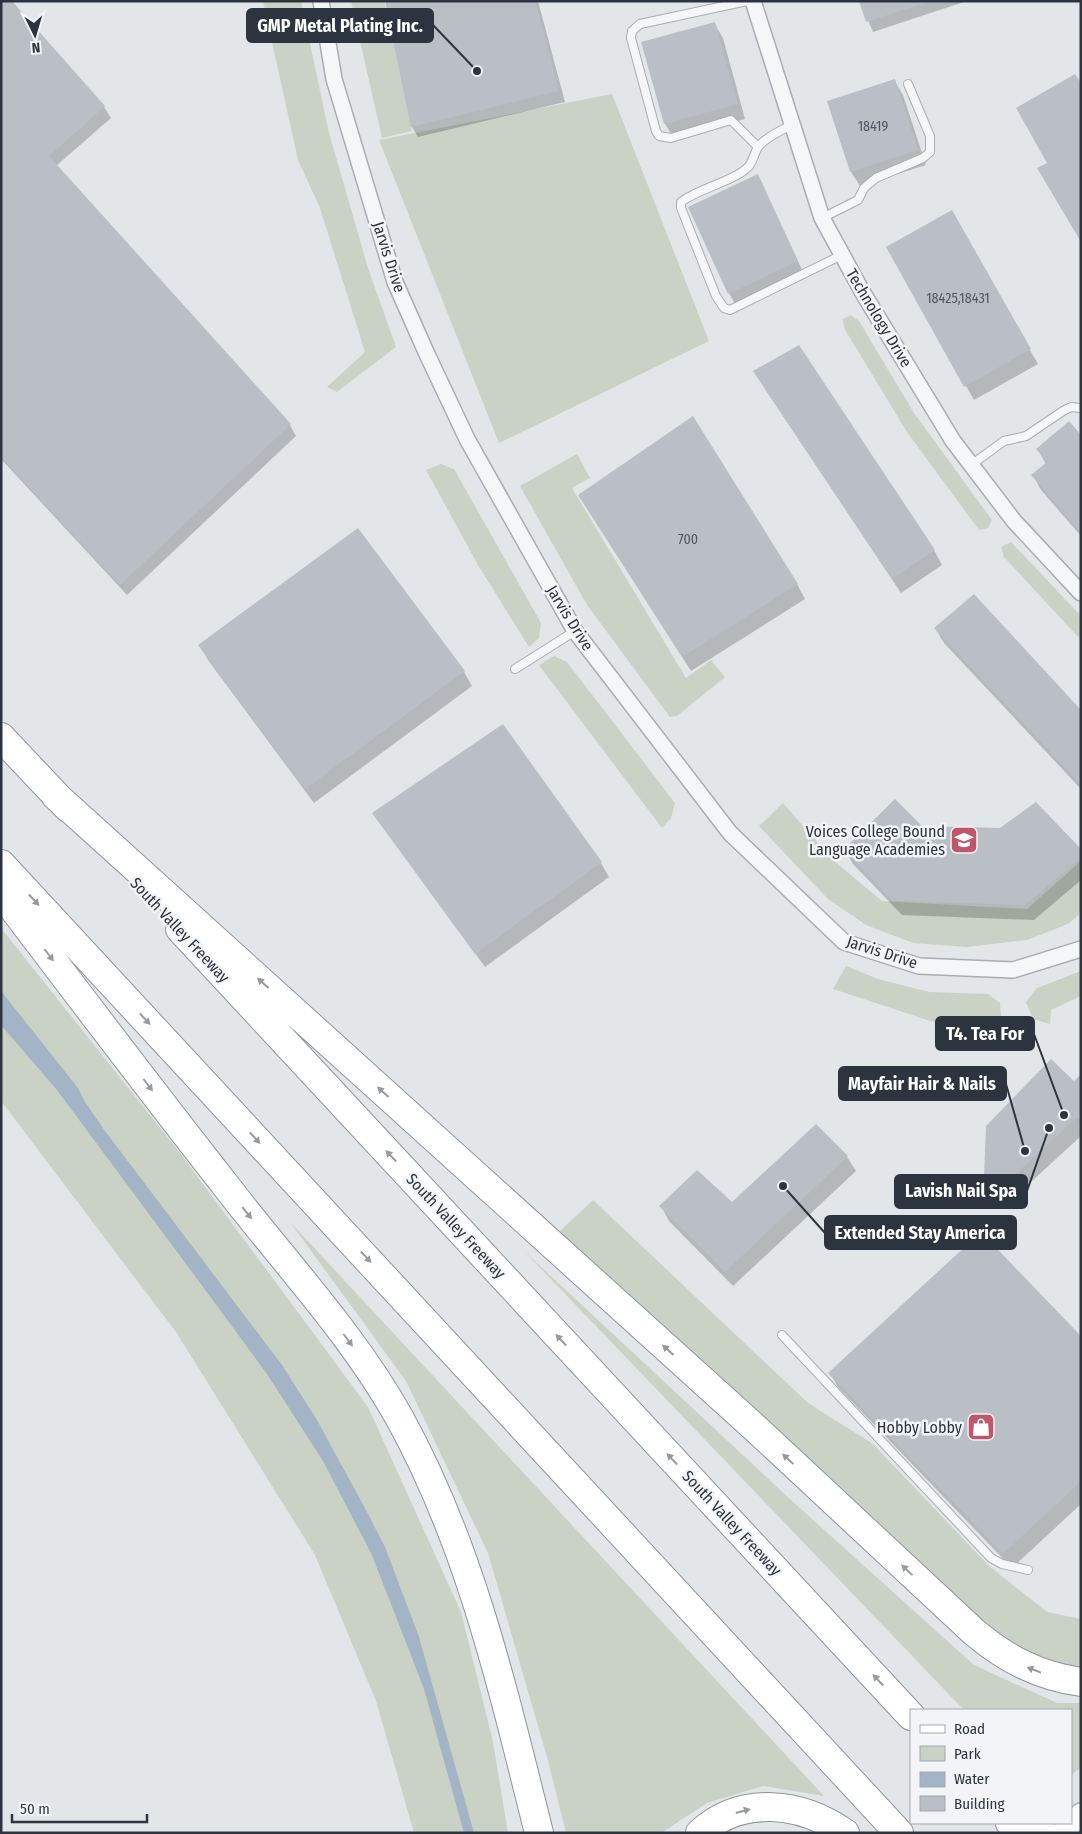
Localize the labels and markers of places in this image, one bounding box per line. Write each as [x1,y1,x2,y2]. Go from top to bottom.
callout: GMP Metal Plating Inc. [247,9,433,42]
place label: Voices College Bound Language Academies [806,822,945,859]
school or university icon: Voices College Bound Language Academies [949,825,979,855]
callout: T4. Tea For [936,1017,1034,1050]
callout: Mayfair Hair & Nails [839,1067,1006,1100]
callout: Lavish Nail Spa [895,1175,1027,1208]
callout: Extended Stay America [825,1216,1016,1249]
shop icon: Hobby Lobby [966,1412,996,1442]
place label: Hobby Lobby [877,1418,963,1437]

